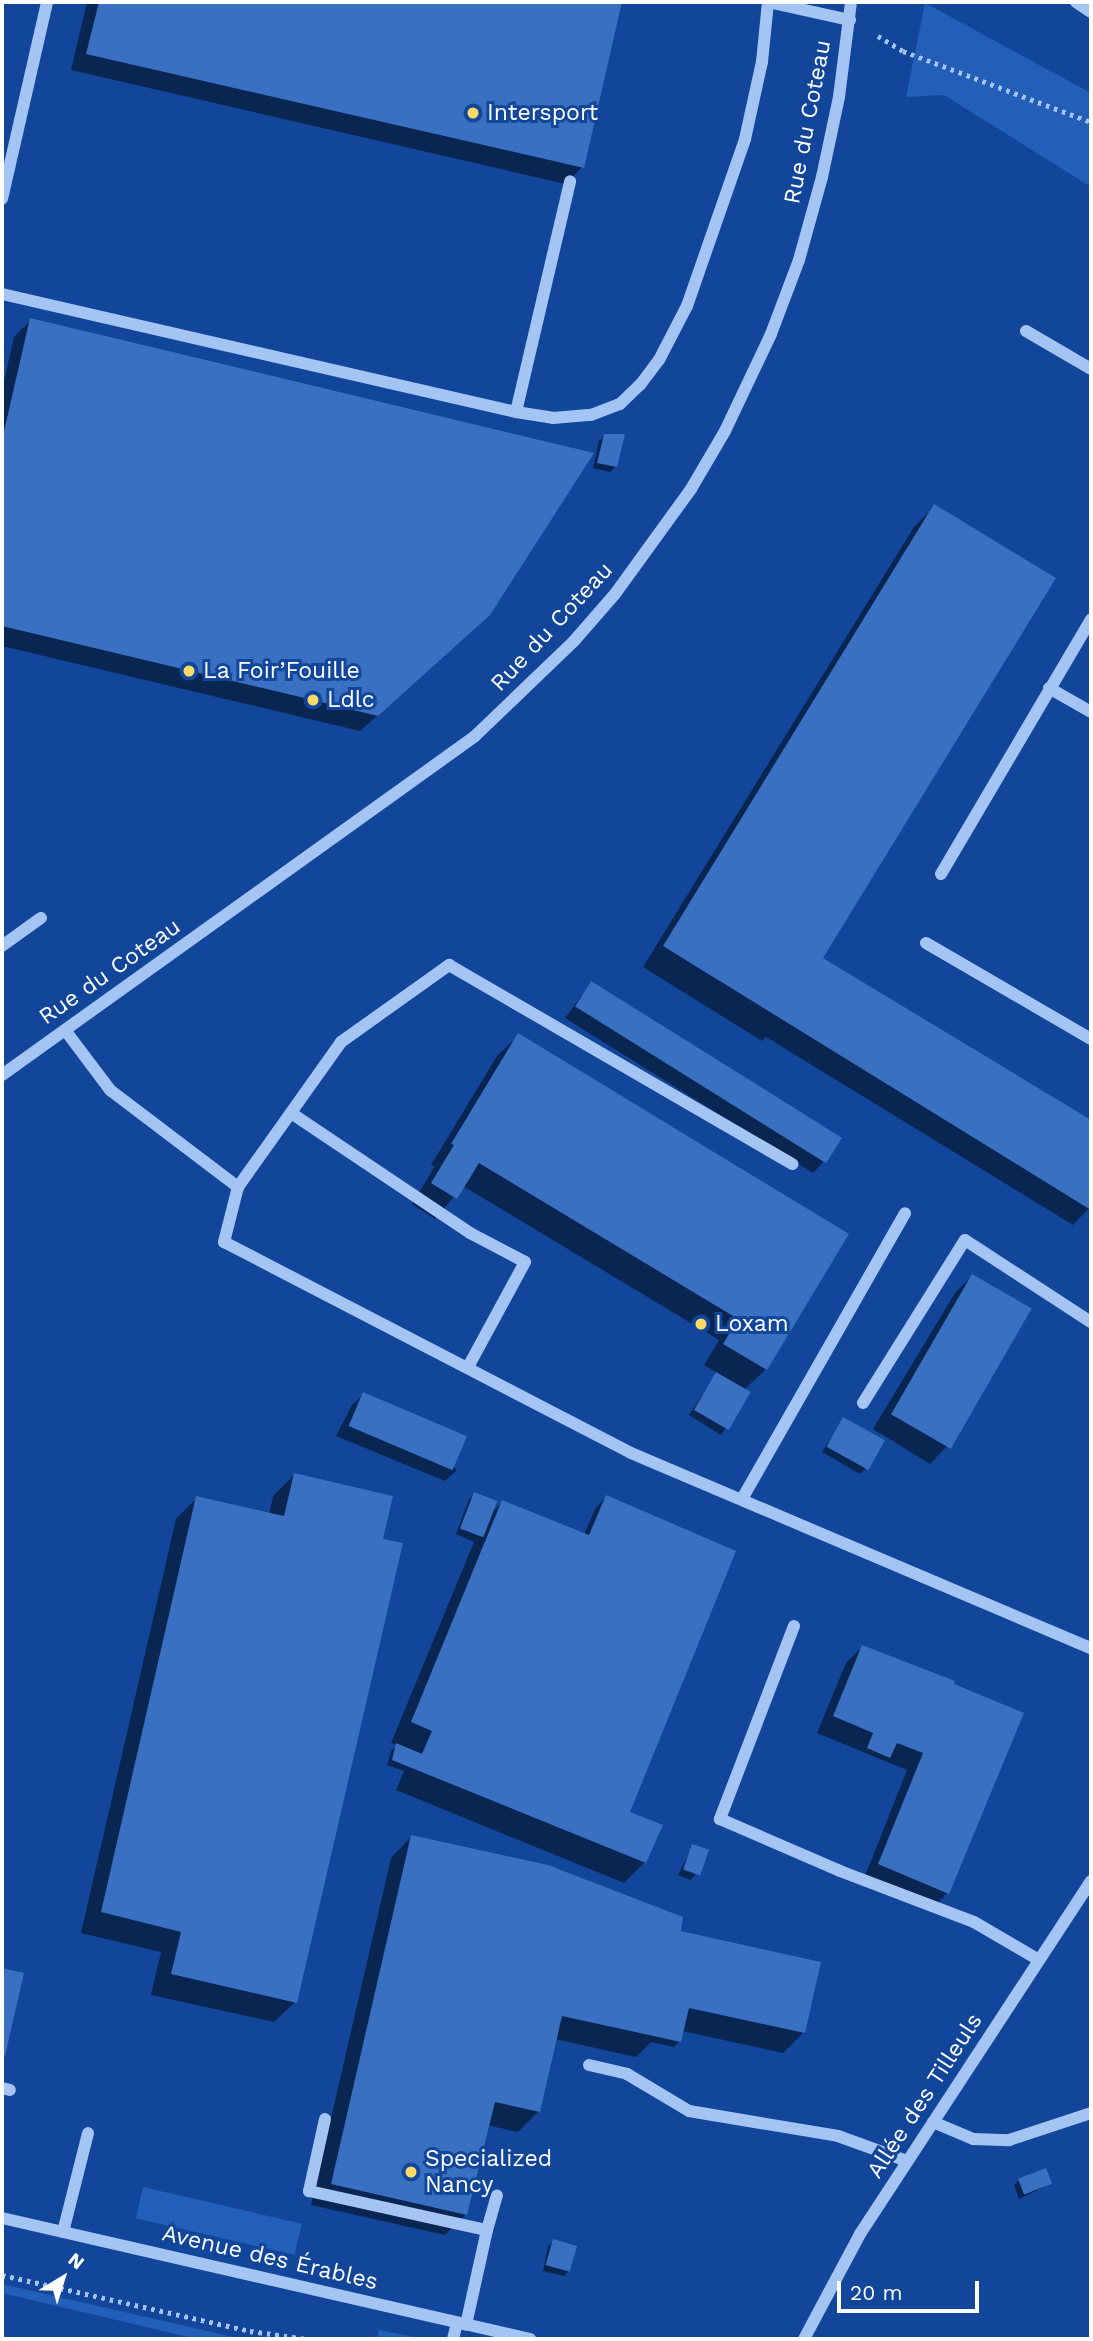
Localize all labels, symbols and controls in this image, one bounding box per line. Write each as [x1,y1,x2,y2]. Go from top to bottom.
street label: Rue du Coteau [779,38,837,206]
place label: Intersport [487,99,598,127]
marker: Intersport [465,105,481,121]
street label: Rue du Coteau [485,557,619,697]
place label: La Foir’Fouille [203,657,360,685]
marker: La Foir’Fouille [181,663,197,679]
place label: Ldlc [327,686,375,714]
marker: Ldlc [305,692,321,708]
street label: Rue du Coteau [34,913,186,1031]
place label: Loxam [715,1310,789,1338]
marker: Loxam [693,1316,709,1332]
street label: Allée des Tilleuls [861,2008,989,2184]
place label: Specialized Nancy [425,2145,552,2199]
marker: Specialized Nancy [403,2164,419,2180]
street label: Avenue des Érables [159,2220,381,2296]
north arrow [28,2243,98,2313]
text: N [64,2248,89,2274]
scale bar [841,2268,983,2312]
text: 20 m [850,2280,902,2305]

